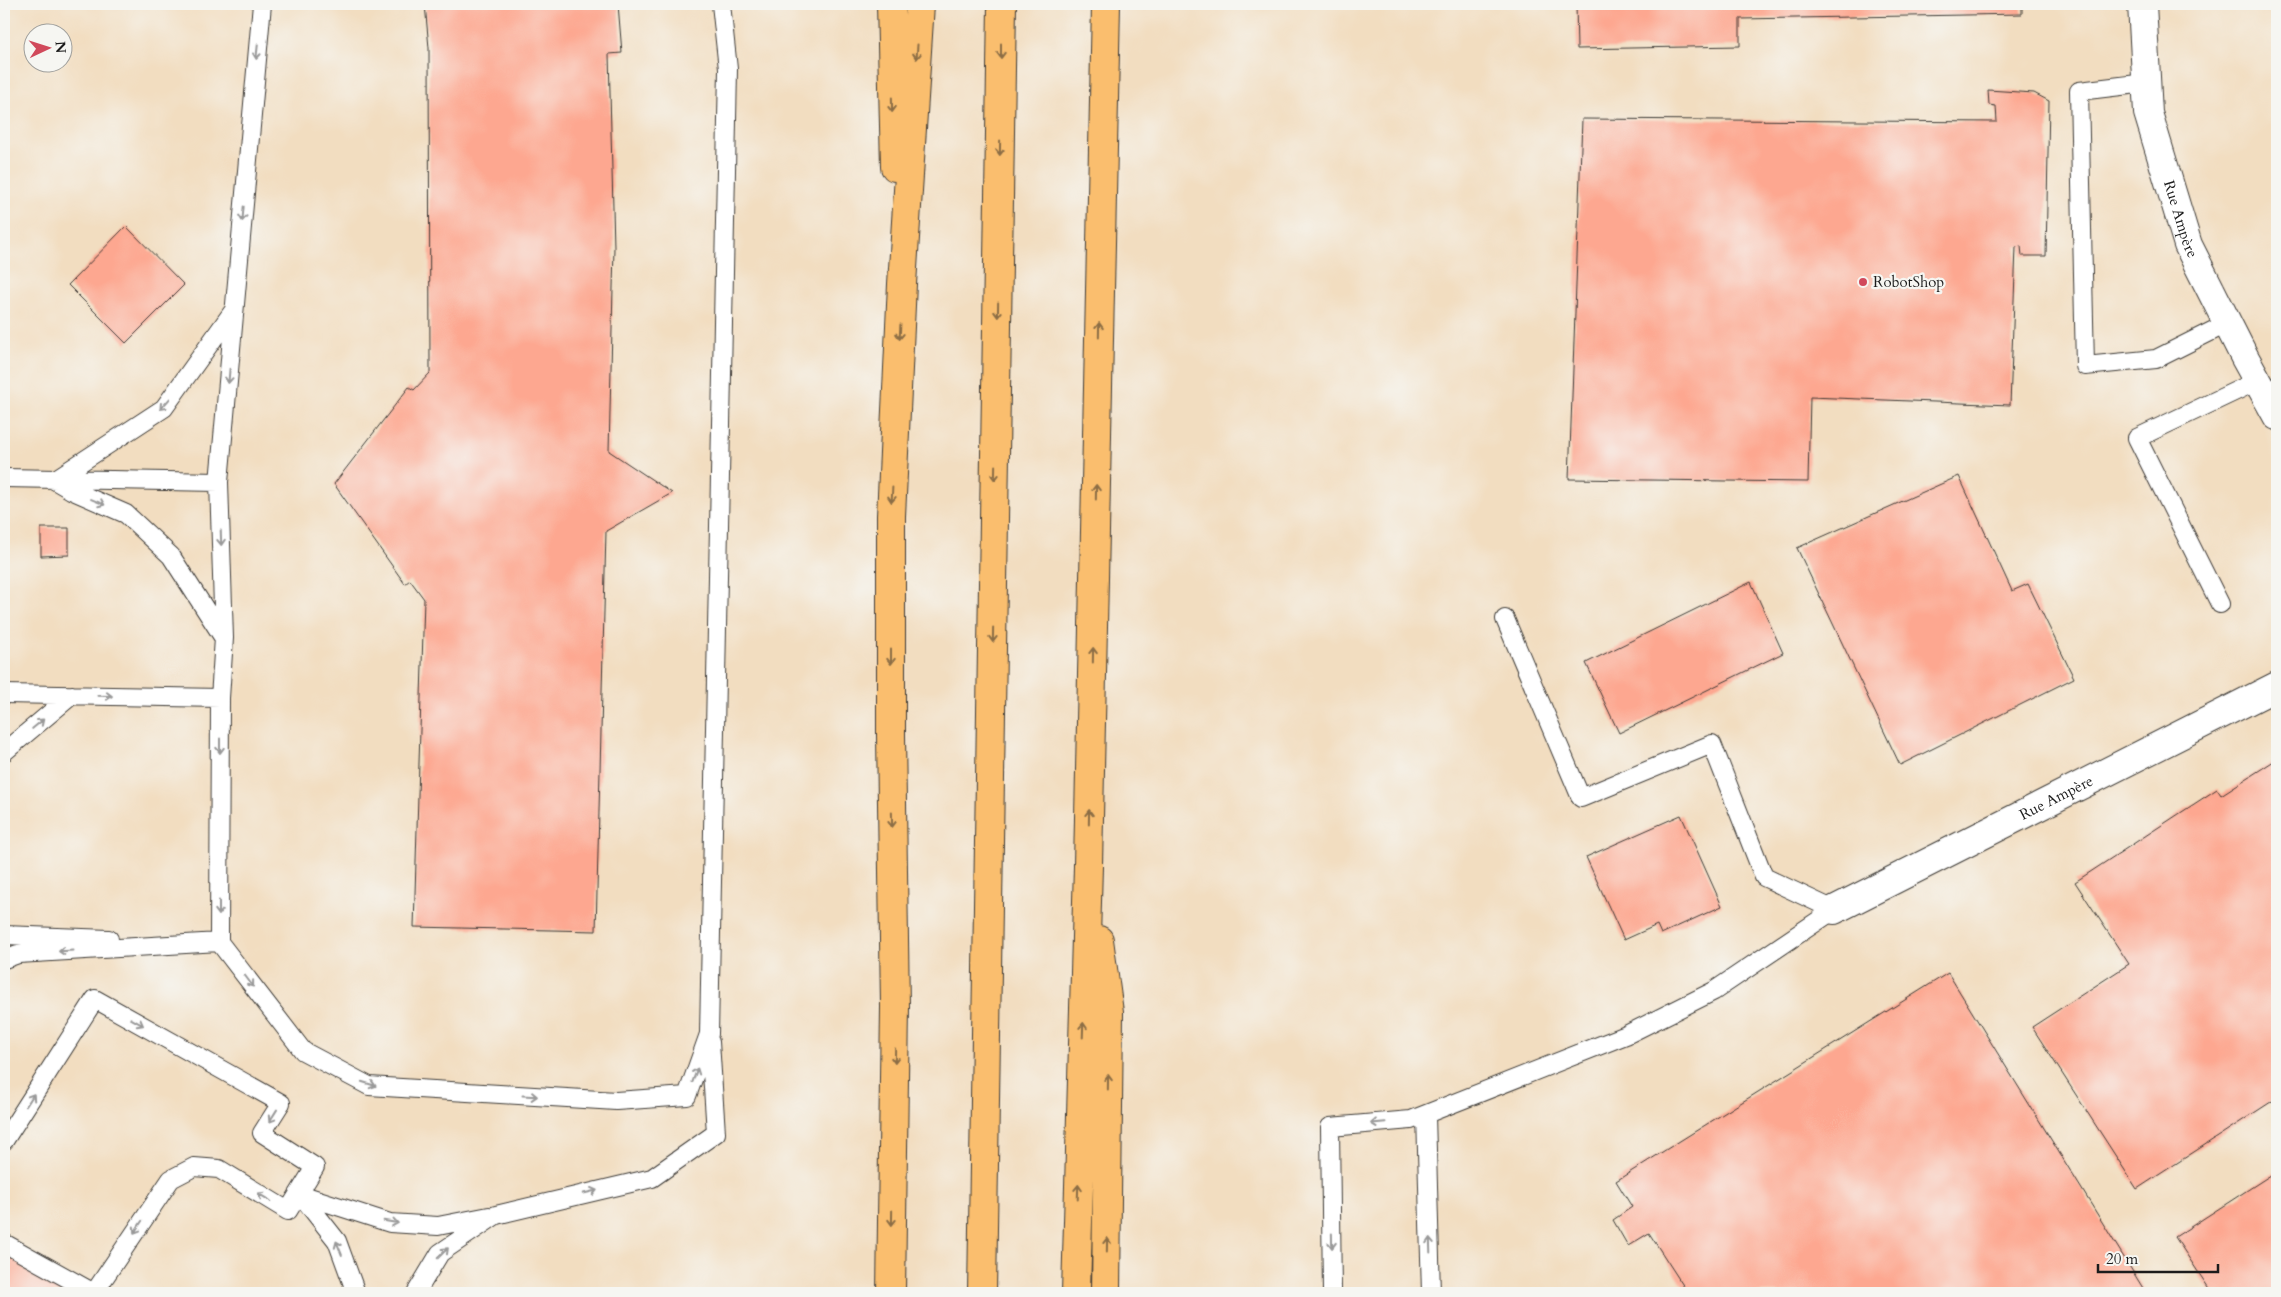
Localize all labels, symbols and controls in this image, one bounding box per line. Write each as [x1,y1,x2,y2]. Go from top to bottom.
north arrow [22,22,72,72]
text: N [51,40,70,54]
one-way arrow [996,43,1006,59]
one-way arrow [252,44,262,60]
one-way arrow [913,44,922,60]
one-way arrow [888,97,897,113]
one-way arrow [995,140,1005,156]
street label: Rue Ampère [2159,178,2203,261]
one-way arrow [239,206,248,222]
place label: RobotShop [1873,272,1944,292]
marker: RobotShop [1857,276,1869,288]
one-way arrow [993,302,1003,318]
one-way arrow [1095,322,1104,338]
one-way arrow [895,324,905,340]
one-way arrow [224,368,234,384]
one-way arrow [159,398,171,411]
one-way arrow [990,464,1000,481]
one-way arrow [1091,485,1101,501]
one-way arrow [888,486,897,502]
one-way arrow [90,497,105,507]
one-way arrow [216,530,226,546]
one-way arrow [988,627,997,643]
one-way arrow [1088,647,1097,663]
one-way arrow [886,648,896,665]
one-way arrow [96,691,113,701]
one-way arrow [31,718,44,729]
one-way arrow [215,737,225,753]
street label: Rue Ampère [2016,771,2097,825]
one-way arrow [1084,810,1094,826]
one-way arrow [888,811,897,827]
one-way arrow [215,900,224,916]
one-way arrow [58,947,74,956]
one-way arrow [244,974,254,988]
one-way arrow [130,1018,144,1028]
one-way arrow [1078,1022,1088,1038]
one-way arrow [890,1047,900,1063]
one-way arrow [691,1068,700,1083]
one-way arrow [1103,1074,1113,1090]
one-way arrow [360,1080,376,1090]
one-way arrow [522,1092,538,1101]
one-way arrow [25,1093,35,1107]
one-way arrow [267,1109,277,1123]
one-way arrow [1371,1118,1387,1127]
one-way arrow [1073,1184,1083,1200]
one-way arrow [582,1187,598,1196]
one-way arrow [258,1191,272,1201]
one-way arrow [888,1210,897,1226]
one-way arrow [383,1217,399,1227]
one-way arrow [133,1220,143,1234]
one-way arrow [1327,1232,1337,1249]
one-way arrow [1102,1237,1112,1253]
one-way arrow [1425,1237,1434,1253]
one-way arrow [334,1241,344,1256]
scale bar [2098,1242,2218,1274]
one-way arrow [437,1247,449,1259]
text: 20 m [2106,1249,2138,1269]

